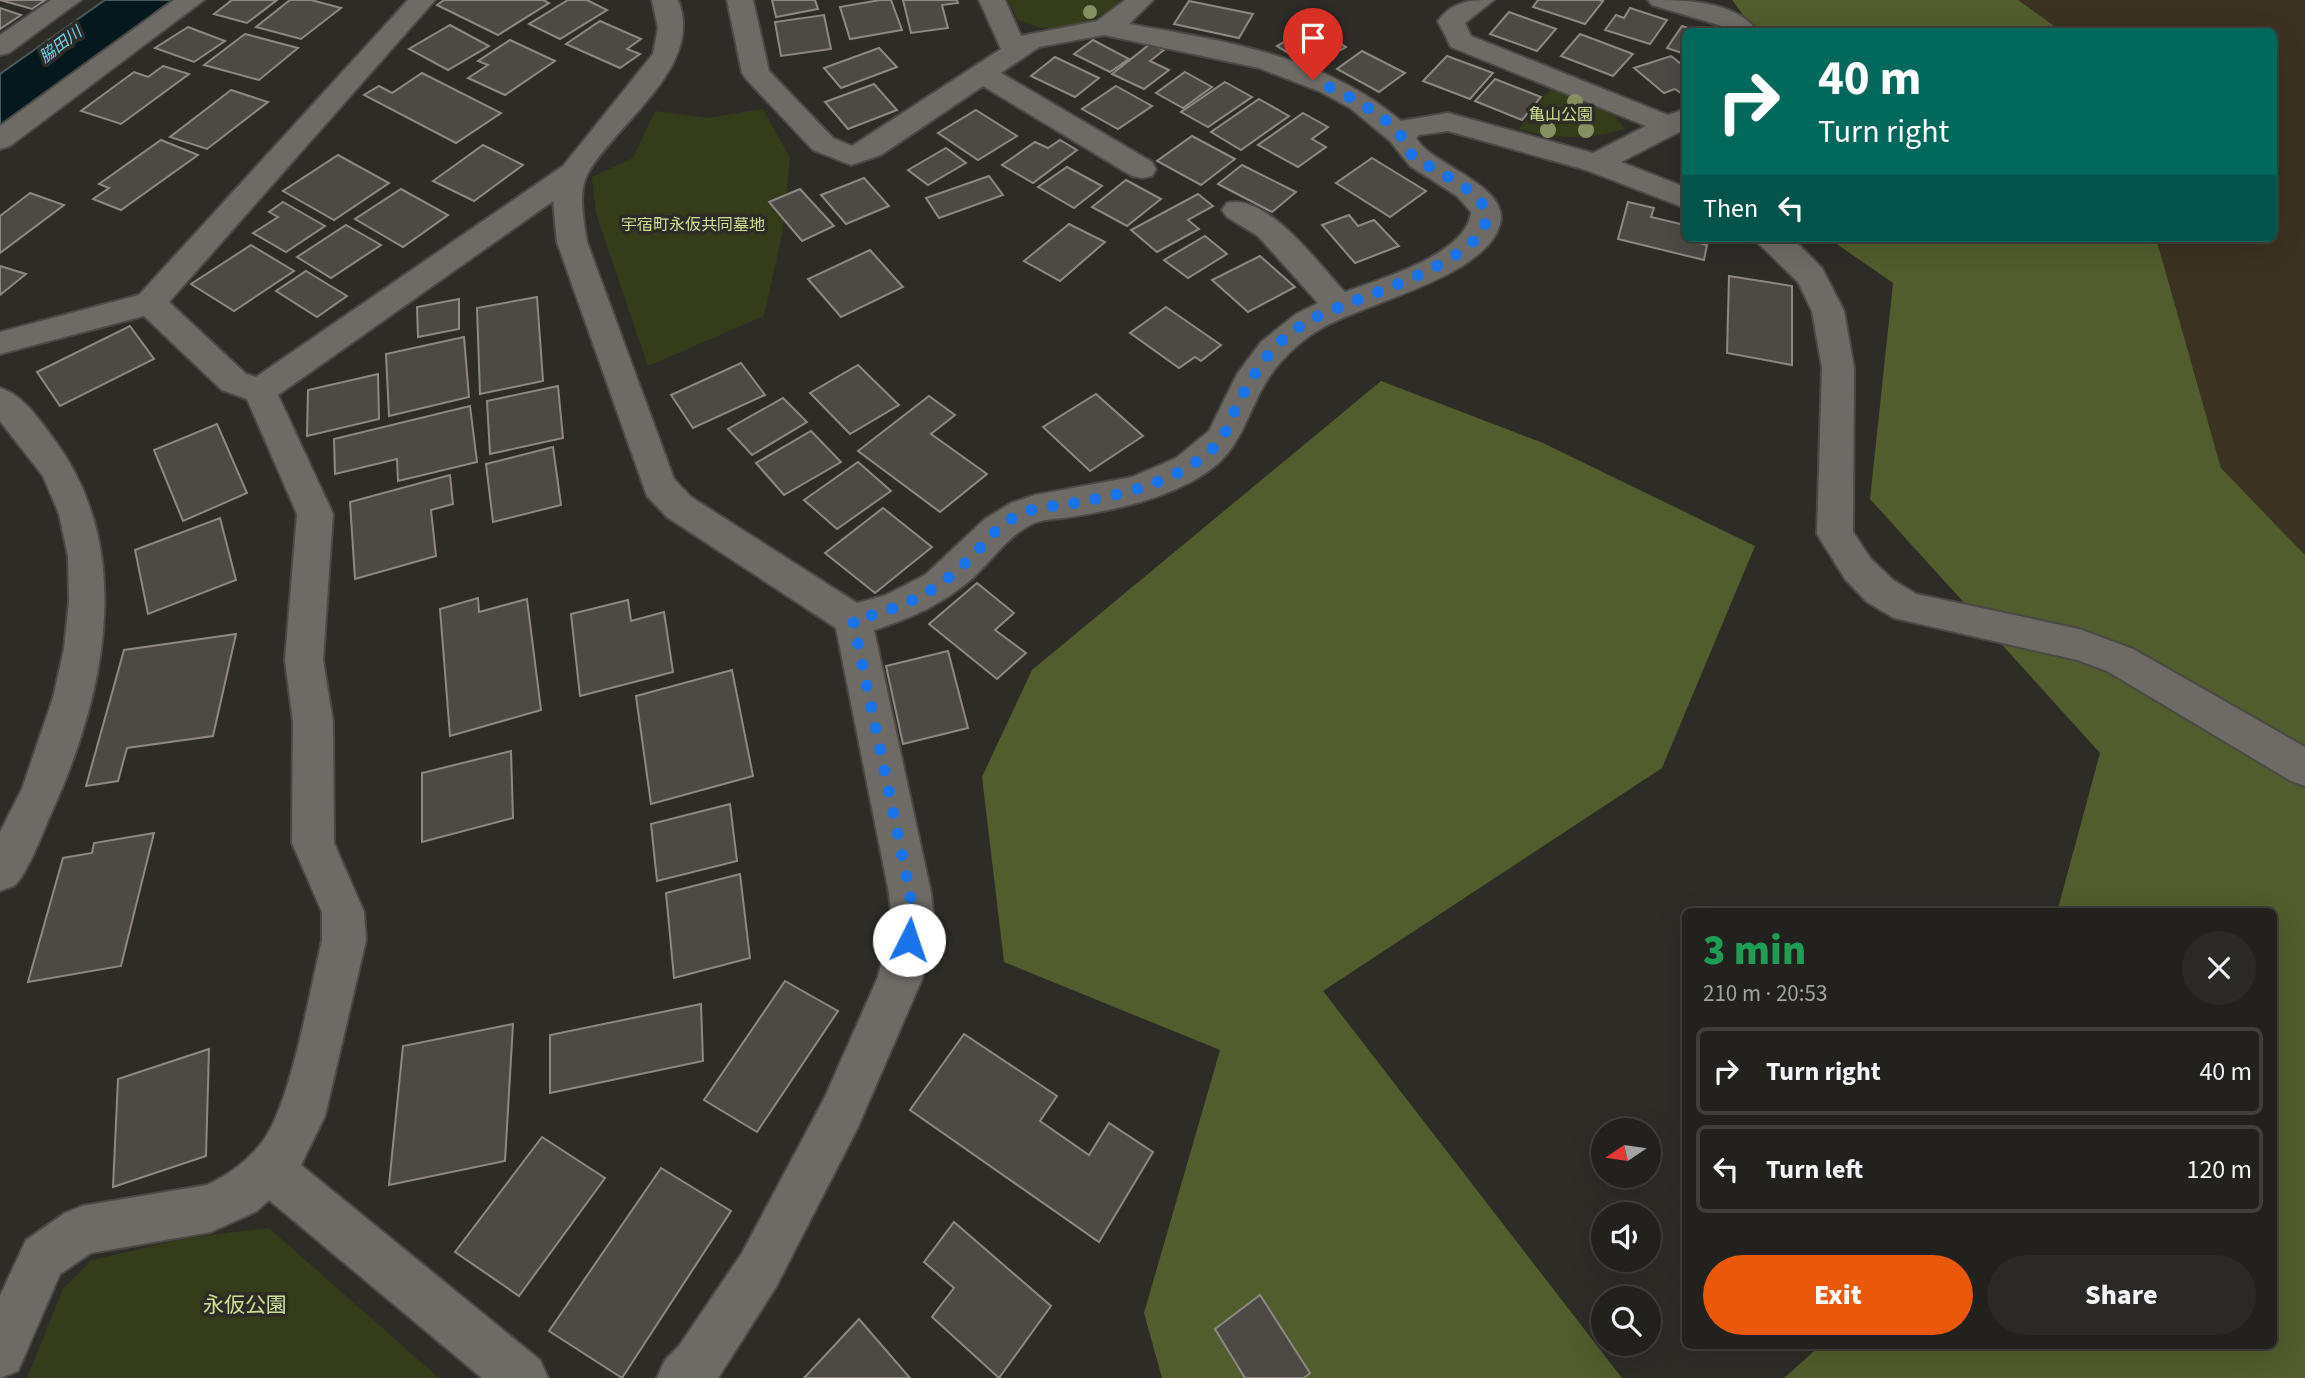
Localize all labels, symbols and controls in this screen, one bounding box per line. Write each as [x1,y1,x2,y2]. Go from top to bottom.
pin [1283,8,1343,80]
icon: arrive [1294,19,1332,57]
water label: 脇田川 [35,20,88,68]
text: 40 m [1818,44,1922,114]
icon: right [1703,56,1794,147]
park label: 亀山公園 [1529,104,1593,126]
text: Turn right [1818,109,1949,155]
icon: left [1772,189,1810,227]
text: Then [1703,190,1758,227]
park label: 宇宿町永仮共同墓地 [621,214,765,236]
position arrow [872,903,946,977]
text: 3 min [1703,921,1806,981]
button: close [2182,931,2256,1005]
text: 210 m · 20:53 [1703,977,1827,1010]
icon: right [1707,1052,1745,1090]
text: Turn right [1766,1053,1881,1090]
text: 40 m [2199,1053,2252,1090]
north arrow [1591,1118,1661,1188]
map controls [1591,1118,1661,1356]
icon: left [1707,1150,1745,1188]
text: Turn left [1766,1151,1863,1188]
text: 120 m [2186,1151,2252,1188]
button: sound [1591,1202,1661,1272]
button: Exit [1703,1255,1973,1335]
button: Share [1987,1255,2256,1335]
button: search [1591,1286,1661,1356]
park label: 永仮公園 [203,1290,287,1320]

